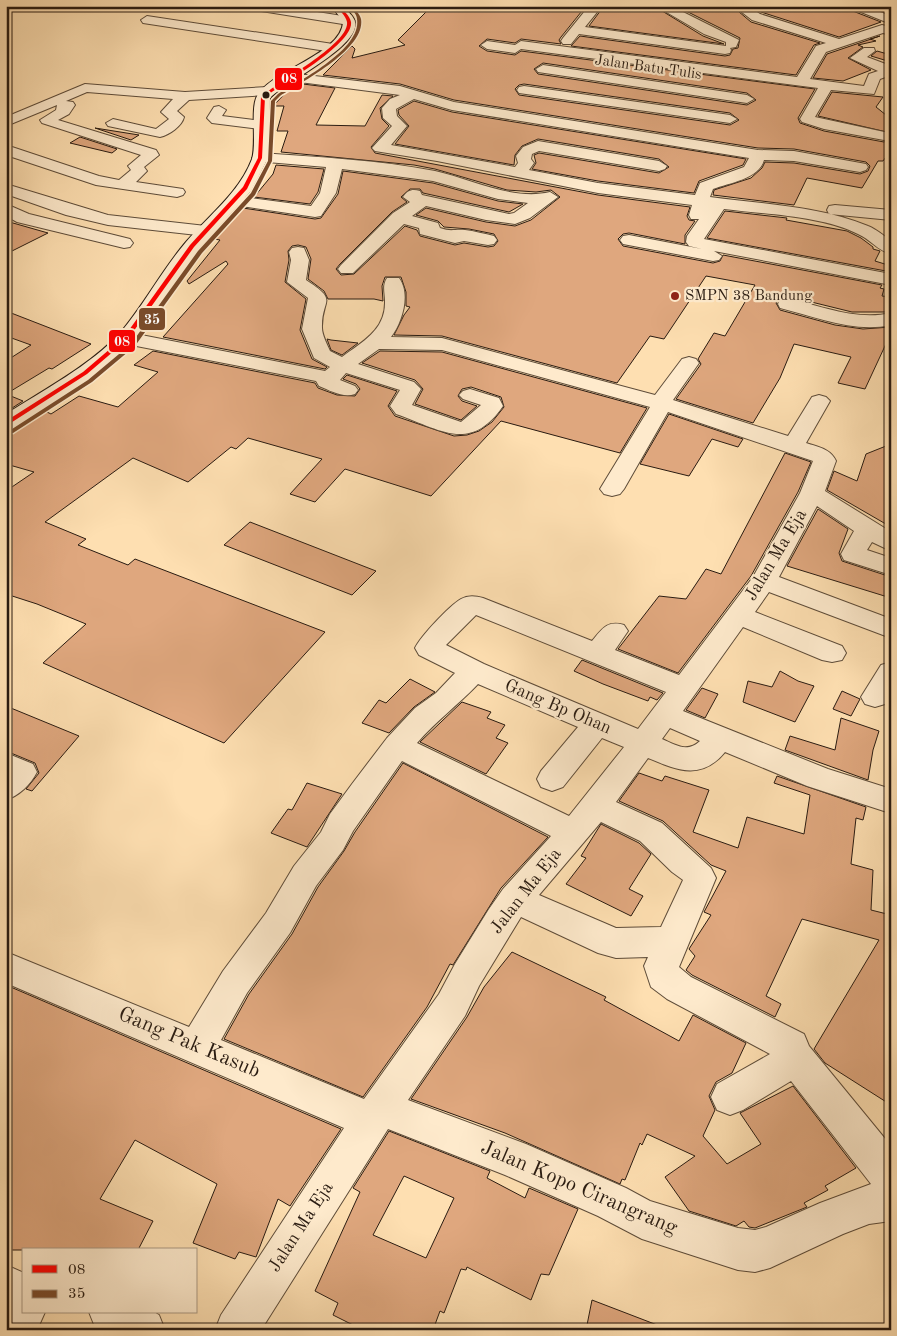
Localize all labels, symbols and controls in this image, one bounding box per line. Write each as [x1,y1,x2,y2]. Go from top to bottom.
street label: Jalan Batu Tulis [594,53,702,83]
line badge: 08 [274,67,303,91]
text: 08 [281,72,297,86]
unlabelled marker [261,90,271,100]
place label: SMPN 38 Bandung [685,289,812,304]
marker: SMPN 38 Bandung [669,290,681,302]
line badge: 35 [138,307,166,331]
text: 35 [144,313,160,327]
line badge: 08 [108,329,136,353]
text: 08 [114,335,130,349]
street label: Jalan Ma Eja [742,506,810,604]
street label: Gang Bp Ohan [502,676,614,738]
street label: Jalan Ma Eja [487,845,565,937]
street label: Gang Pak Kasub [115,1004,263,1082]
street label: Jalan Kopo Cirangrang [478,1137,681,1239]
street label: Jalan Ma Eja [265,1179,337,1275]
legend [22,1248,198,1314]
text: 08 [68,1263,85,1278]
text: 35 [68,1287,85,1302]

